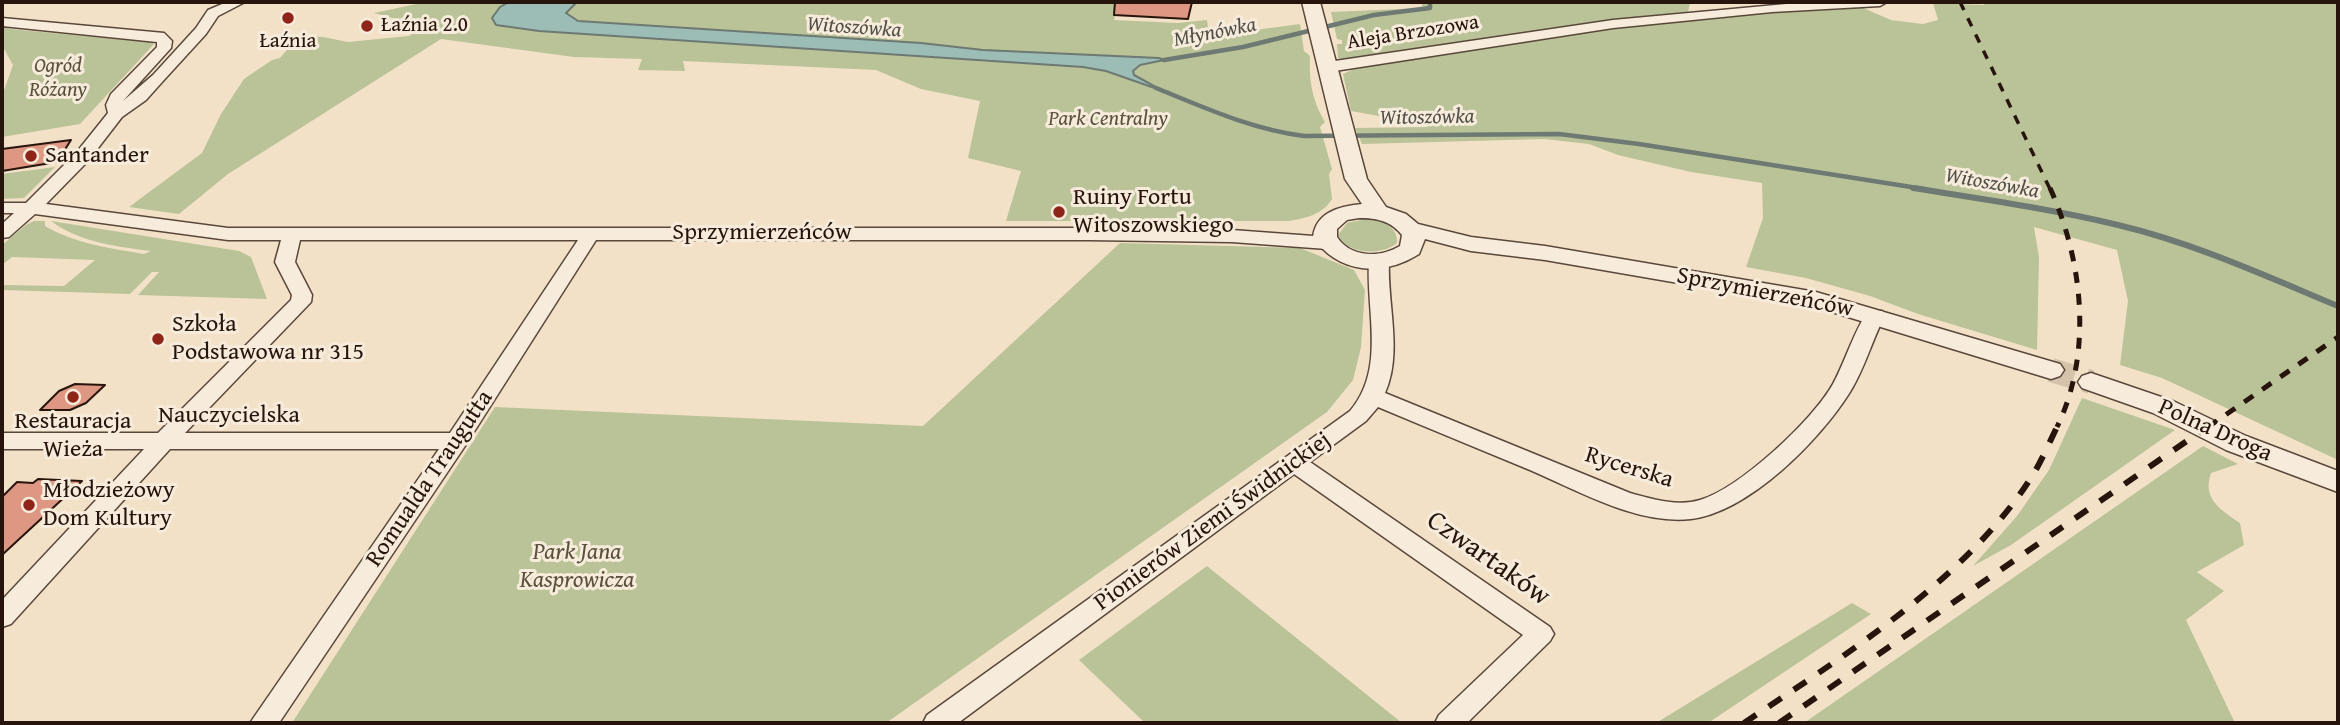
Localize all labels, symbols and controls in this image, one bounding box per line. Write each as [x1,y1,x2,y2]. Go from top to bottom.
marker: Łaźnia [280,10,296,26]
street label: Aleja Brzozowa [1345,10,1481,56]
water label: Witoszówka [806,12,902,44]
place label: Łaźnia 2.0 [381,13,468,39]
water label: Młynówka [1172,13,1258,53]
marker: Łaźnia 2.0 [359,18,375,34]
place label: Łaźnia [260,29,316,55]
park label: Ogród Różany [29,54,87,104]
water label: Witoszówka [1379,105,1475,131]
park label: Park Centralny [1048,107,1168,133]
place label: Santander [45,142,149,170]
marker: Santander [23,148,39,164]
water label: Witoszówka [1943,163,2041,205]
place label: Ruiny Fortu Witoszowskiego [1073,184,1234,240]
marker: Ruiny Fortu Witoszowskiego [1051,204,1067,220]
street label: Sprzymierzeńców [672,219,852,247]
street label: Sprzymierzeńców [1674,262,1856,324]
place label: Szkoła Podstawowa nr 315 [172,311,364,367]
marker: Szkoła Podstawowa nr 315 [150,331,166,347]
street label: Romualda Traugutta [360,385,500,573]
marker: Restauracja Wieża [65,389,81,405]
street label: Polna Droga [2154,393,2276,469]
street label: Nauczycielska [158,402,300,430]
place label: Restauracja Wieża [15,408,131,464]
street label: Pionierów Ziemi Świdnickiej [1089,426,1337,618]
street label: Rycerska [1581,441,1677,495]
place label: Młodzieżowy Dom Kultury [43,477,175,533]
marker: Młodzieżowy Dom Kultury [21,497,37,513]
street label: Czwartaków [1420,504,1556,614]
park label: Park Jana Kasprowicza [520,539,634,595]

